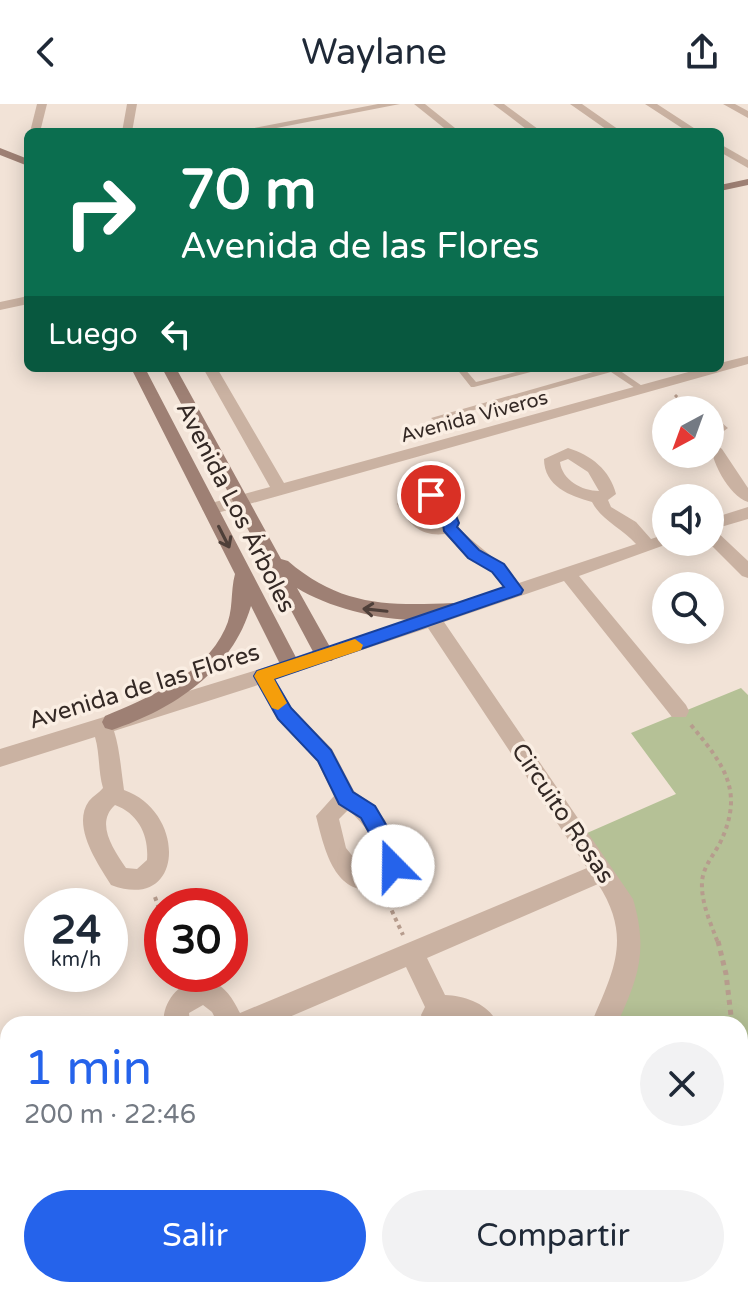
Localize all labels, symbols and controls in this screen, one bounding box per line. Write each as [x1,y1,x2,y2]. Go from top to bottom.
icon: back [24,30,68,74]
icon: share [680,30,724,74]
text: Waylane [301,31,447,74]
text: 70 m [180,157,316,224]
icon: right [48,160,152,264]
text: Avenida de las Flores [180,225,540,268]
icon: left [154,312,198,356]
text: Luego [48,316,138,353]
street label: Avenida Viveros [398,386,551,448]
north arrow [652,396,724,468]
map controls [652,396,724,644]
street label: Avenida Los Árboles [170,397,302,617]
pin [397,461,465,529]
icon: arrive [409,473,453,517]
button: sound [652,484,724,556]
one-way arrow [217,525,233,549]
button: search [652,572,724,644]
one-way arrow [362,602,389,617]
street label: Avenida de las Flores [25,638,263,735]
street label: Circuito Rosas [505,738,620,889]
position arrow [351,824,435,908]
speed limit sign: 30 [144,888,248,992]
text: 24 [51,906,101,954]
text: km/h [51,948,101,972]
text: 1 min [24,1040,152,1098]
button: close [640,1042,724,1126]
text: 200 m · 22:46 [24,1099,196,1130]
button: Salir [24,1190,366,1282]
button: Compartir [382,1190,724,1282]

